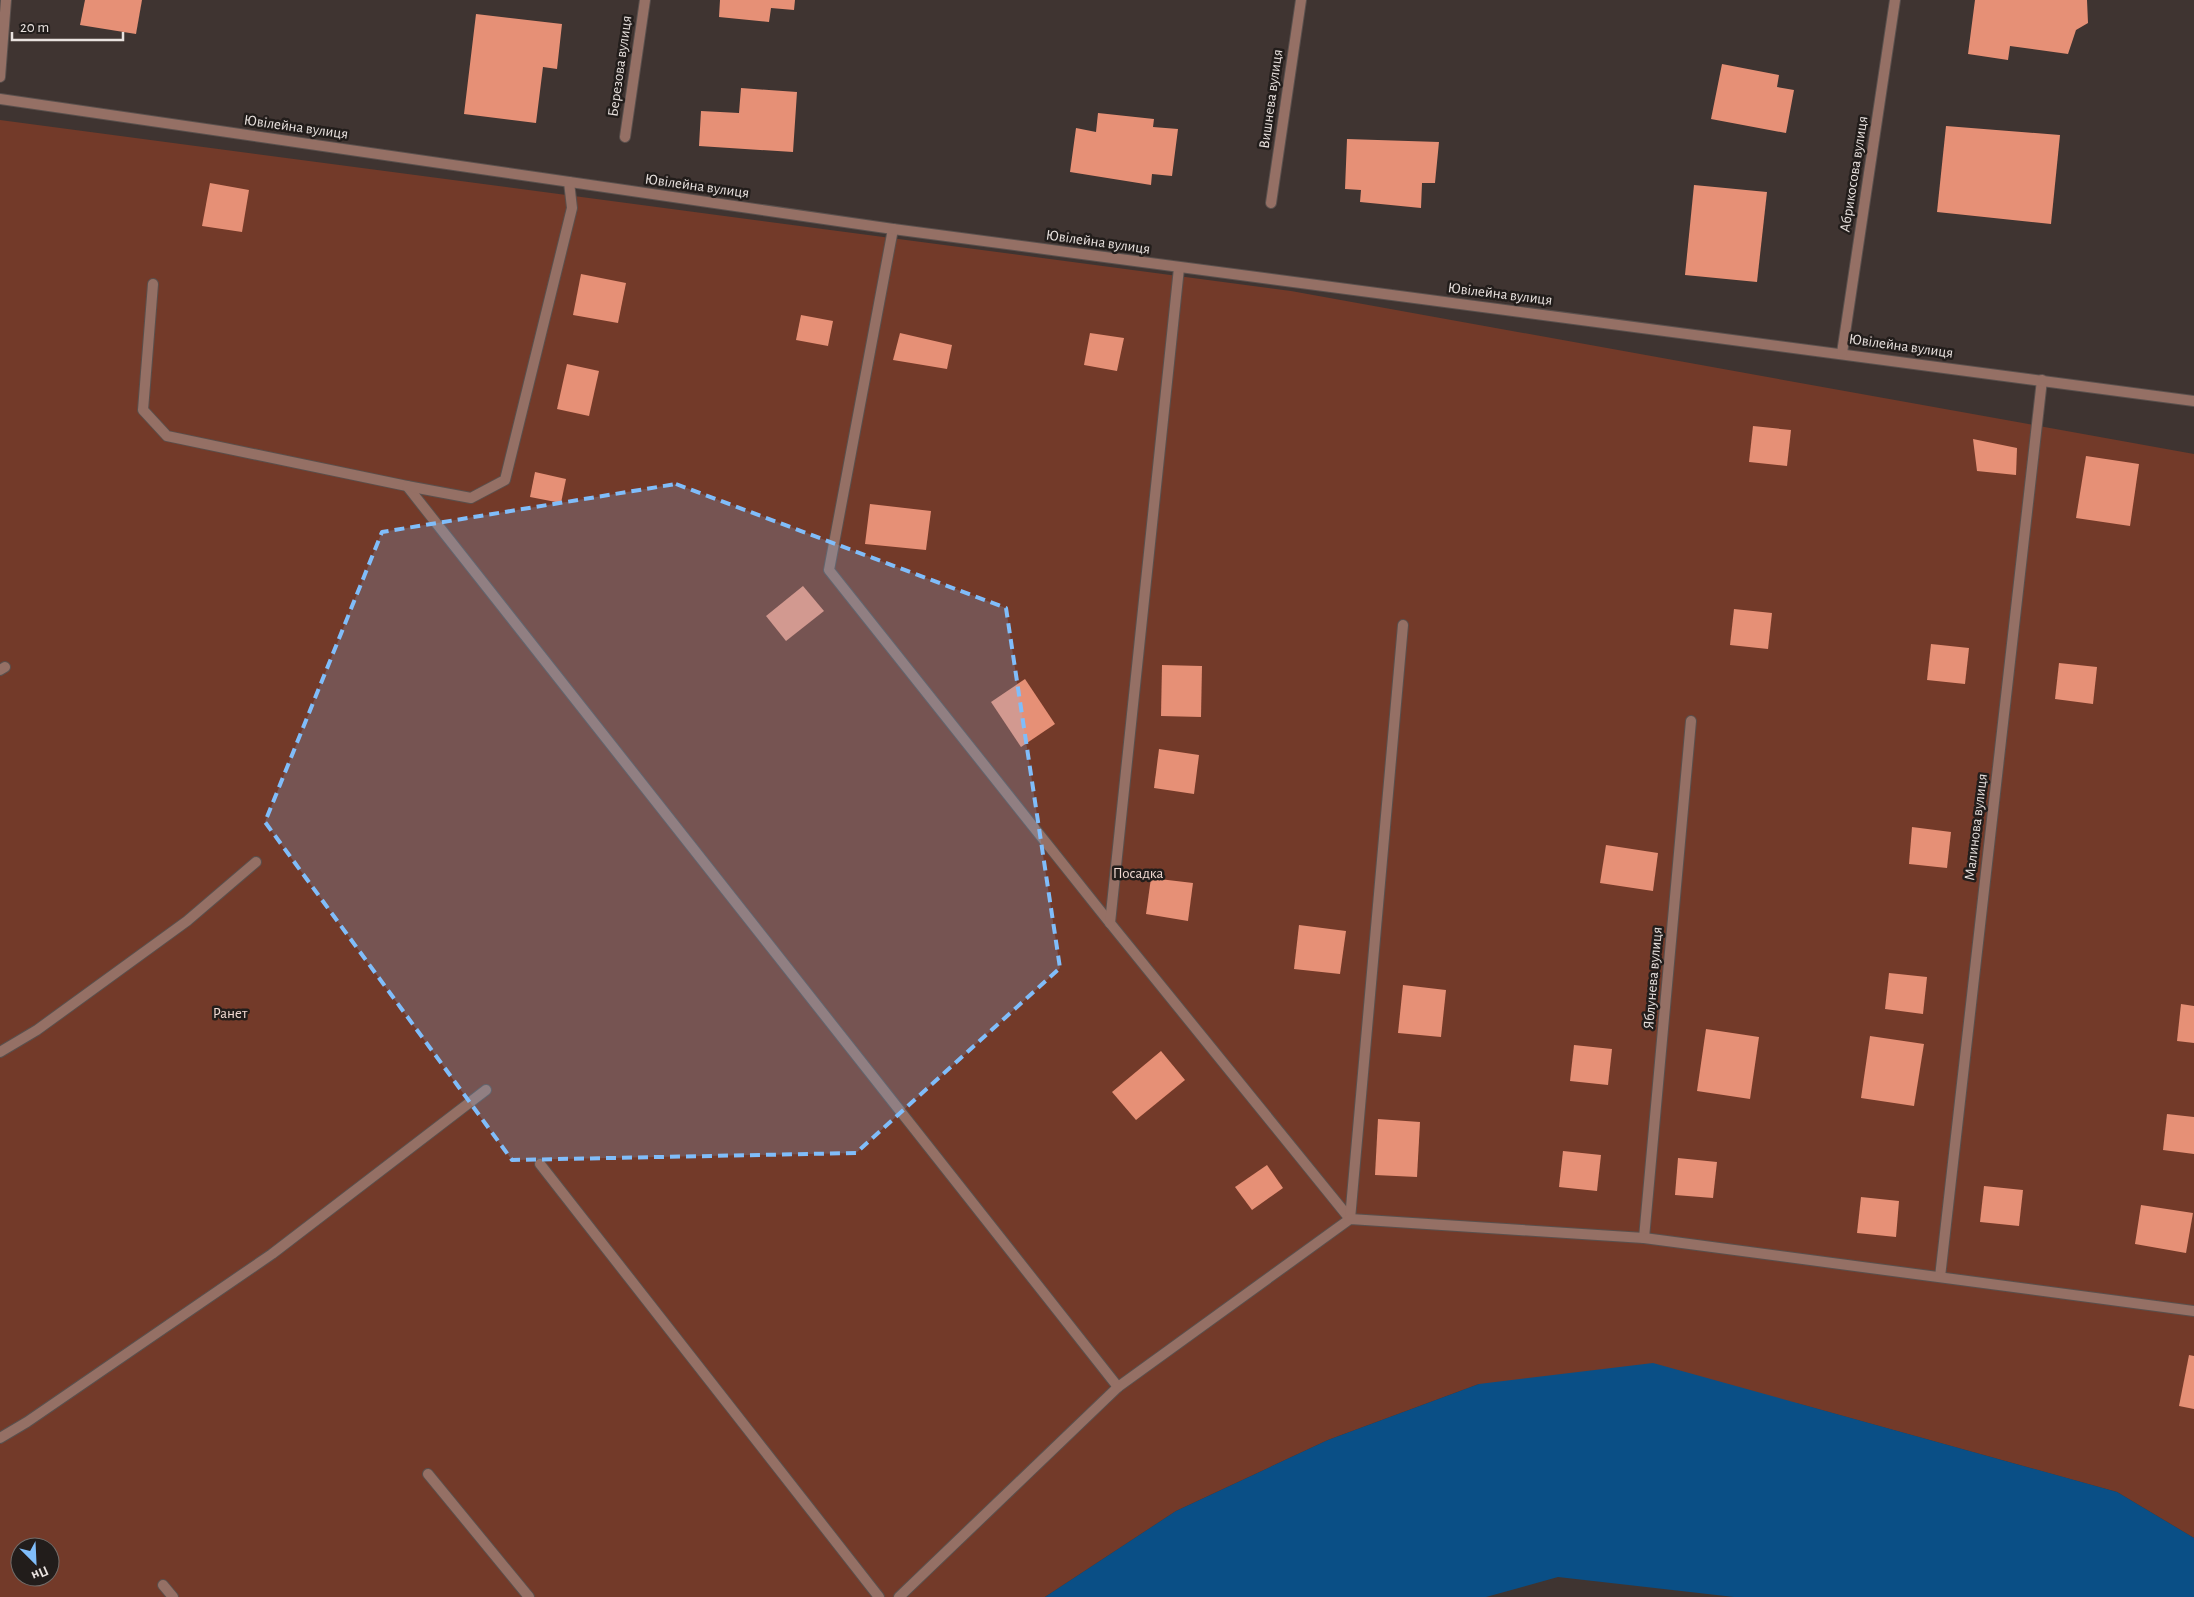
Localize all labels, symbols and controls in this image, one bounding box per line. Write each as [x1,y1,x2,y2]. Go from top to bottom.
scale bar [12,10,124,42]
street label: Березова вулиця [605,14,635,118]
text: 20 m [20,20,49,35]
street label: Вишнева вулиця [1257,48,1285,150]
street label: Ювілейна вулиця [243,112,349,142]
street label: Абрикосова вулиця [1837,115,1871,233]
street label: Ювілейна вулиця [644,171,750,201]
street label: Ювілейна вулиця [1045,227,1151,257]
street label: Ювілейна вулиця [1447,280,1553,308]
street label: Ювілейна вулиця [1848,331,1954,361]
street label: Малинова вулиця [1962,773,1990,881]
park label: Посадка [1113,866,1163,881]
street label: Яблунева вулиця [1641,926,1665,1030]
park label: Ранет [213,1006,248,1021]
north arrow [10,1537,60,1587]
text: Пн [29,1563,51,1583]

